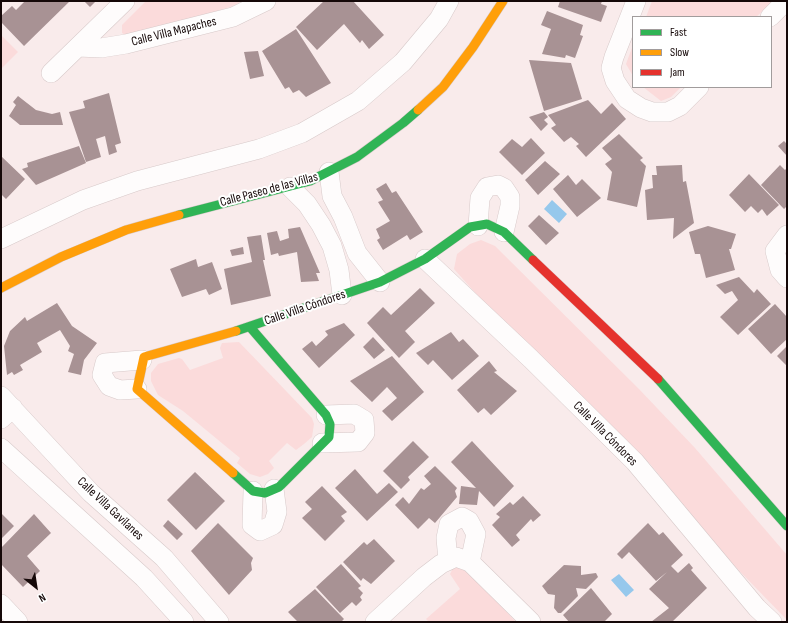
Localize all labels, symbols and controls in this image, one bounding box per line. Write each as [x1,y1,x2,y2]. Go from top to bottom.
street label: Calle Villa Mapaches [130,14,218,50]
legend [632,16,772,88]
text: Fast [670,25,687,40]
text: Slow [670,45,689,60]
text: Jam [670,65,685,80]
street label: Calle Paseo de las Villas [218,169,320,211]
street label: Calle Villa Cóndores [262,287,348,329]
street label: Calle Villa Cóndores [570,399,640,469]
street label: Calle Villa Gavilanes [74,474,146,544]
north arrow [16,567,56,607]
text: N [36,591,48,605]

